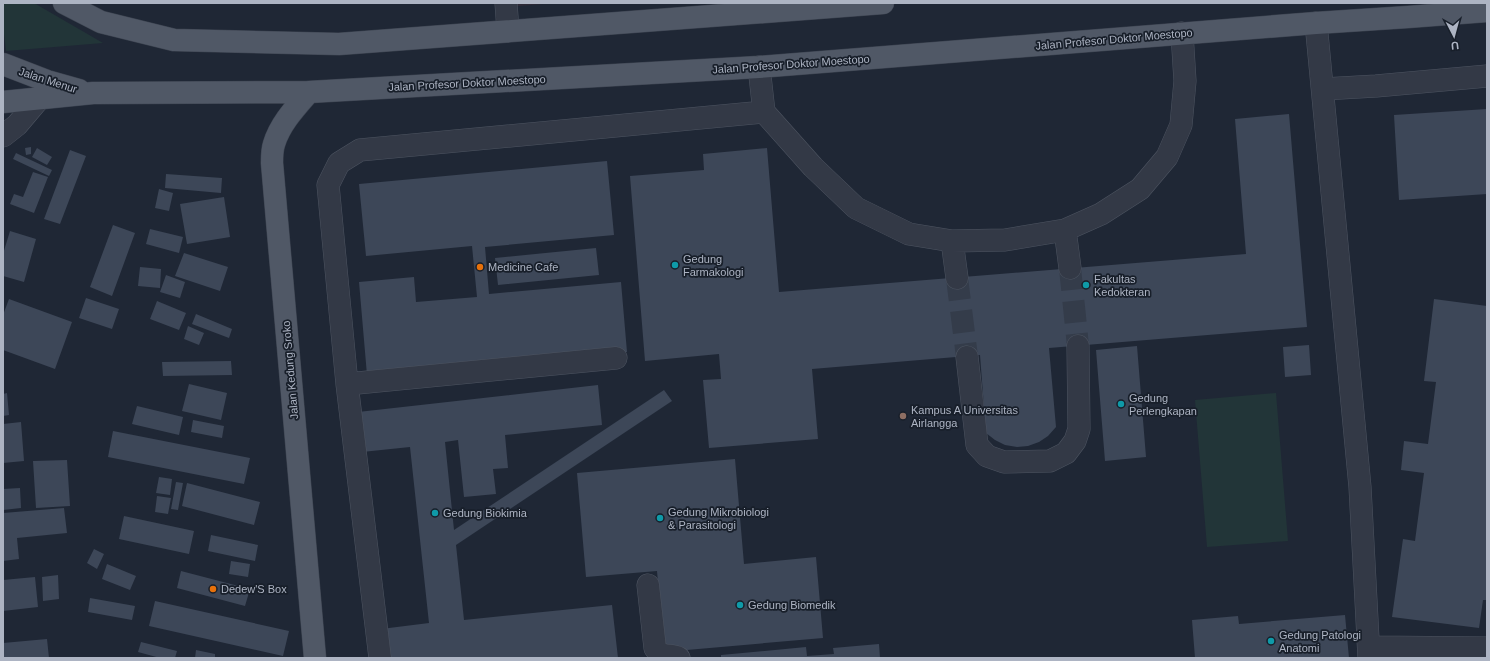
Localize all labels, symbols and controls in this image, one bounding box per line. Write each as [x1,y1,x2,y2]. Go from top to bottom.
north arrow [1434,16,1474,56]
street label: Jalan Profesor Doktor Moestopo [1035,26,1193,52]
text: U [1450,40,1460,52]
street label: Jalan Profesor Doktor Moestopo [712,53,870,75]
street label: Jalan Menur [17,65,79,95]
street label: Jalan Profesor Doktor Moestopo [388,73,546,93]
place label: Gedung Farmakologi [683,253,744,278]
marker: Gedung Farmakologi [670,260,680,270]
place label: Medicine Cafe [488,261,558,273]
marker: Medicine Cafe [475,262,485,272]
place label: Fakultas Kedokteran [1094,273,1150,298]
marker: Fakultas Kedokteran [1081,280,1091,290]
street label: Jalan Kedung Sroko [280,320,300,420]
place label: Gedung Perlengkapan [1129,392,1197,417]
marker: Gedung Perlengkapan [1116,399,1126,409]
place label: Kampus A Universitas Airlangga [911,404,1018,429]
marker: Kampus A Universitas Airlangga [898,411,908,421]
place label: Gedung Mikrobiologi & Parasitologi [668,506,769,531]
place label: Gedung Biokimia [443,507,528,519]
marker: Gedung Biokimia [430,508,440,518]
marker: Gedung Mikrobiologi & Parasitologi [655,513,665,523]
place label: Dedew'S Box [221,583,287,595]
marker: Dedew'S Box [208,584,218,594]
place label: Gedung Biomedik [748,599,836,611]
marker: Gedung Biomedik [735,600,745,610]
place label: Gedung Patologi Anatomi [1279,629,1361,654]
marker: Gedung Patologi Anatomi [1266,636,1276,646]

